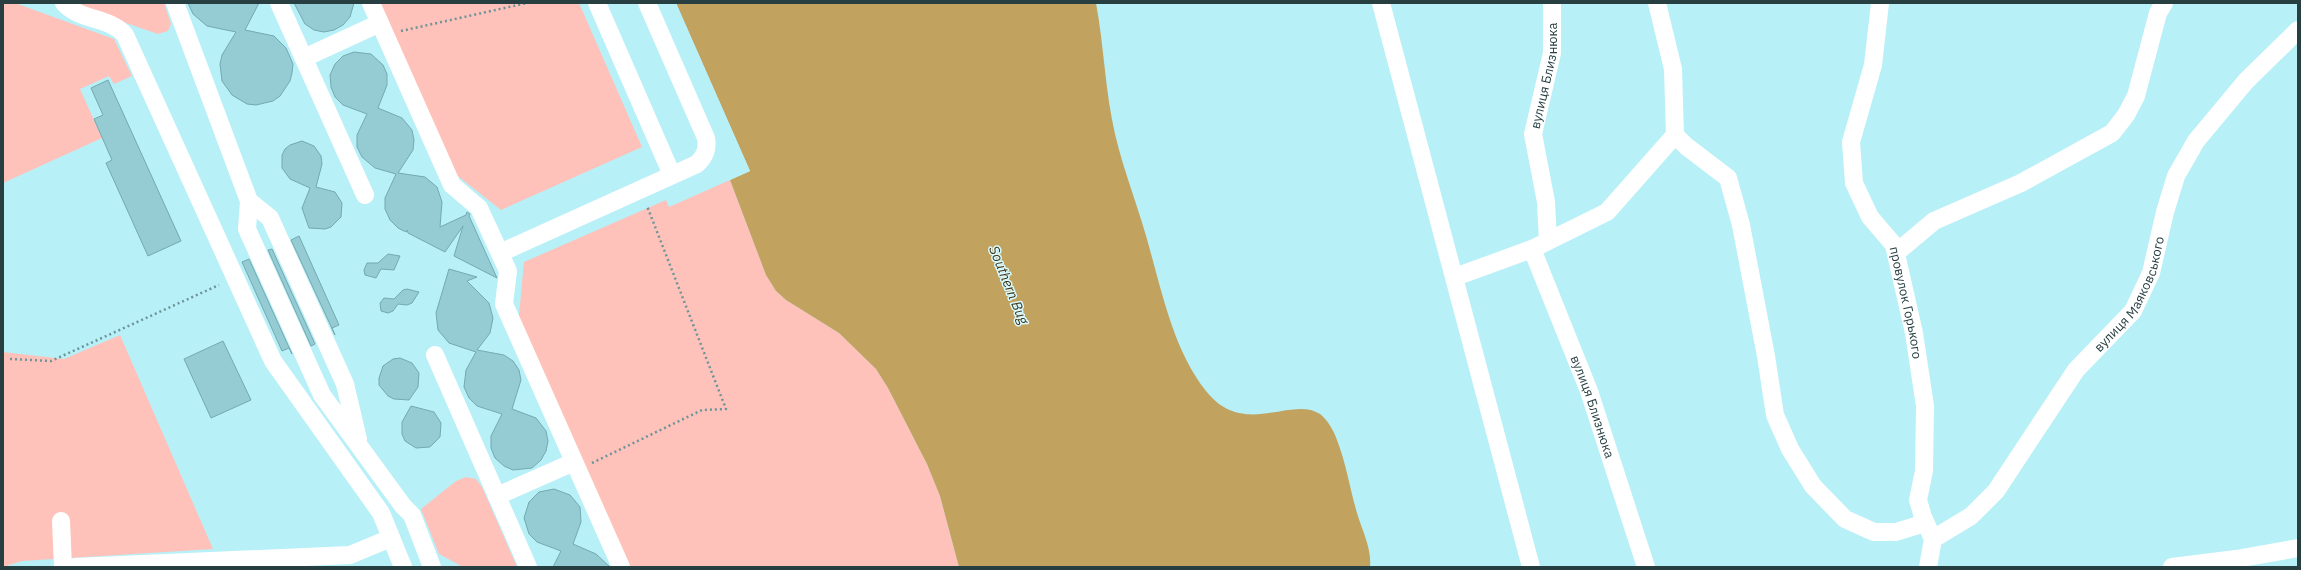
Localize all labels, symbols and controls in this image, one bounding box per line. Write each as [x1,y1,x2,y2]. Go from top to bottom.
street label: вулиця Близнюка [1527,22,1561,130]
street label: вулиця Маяковського [2090,235,2168,355]
water label: Southern Bug [985,243,1033,328]
street label: провулок Горького [1886,245,1926,360]
street label: вулиця Близнюка [1567,353,1618,460]

